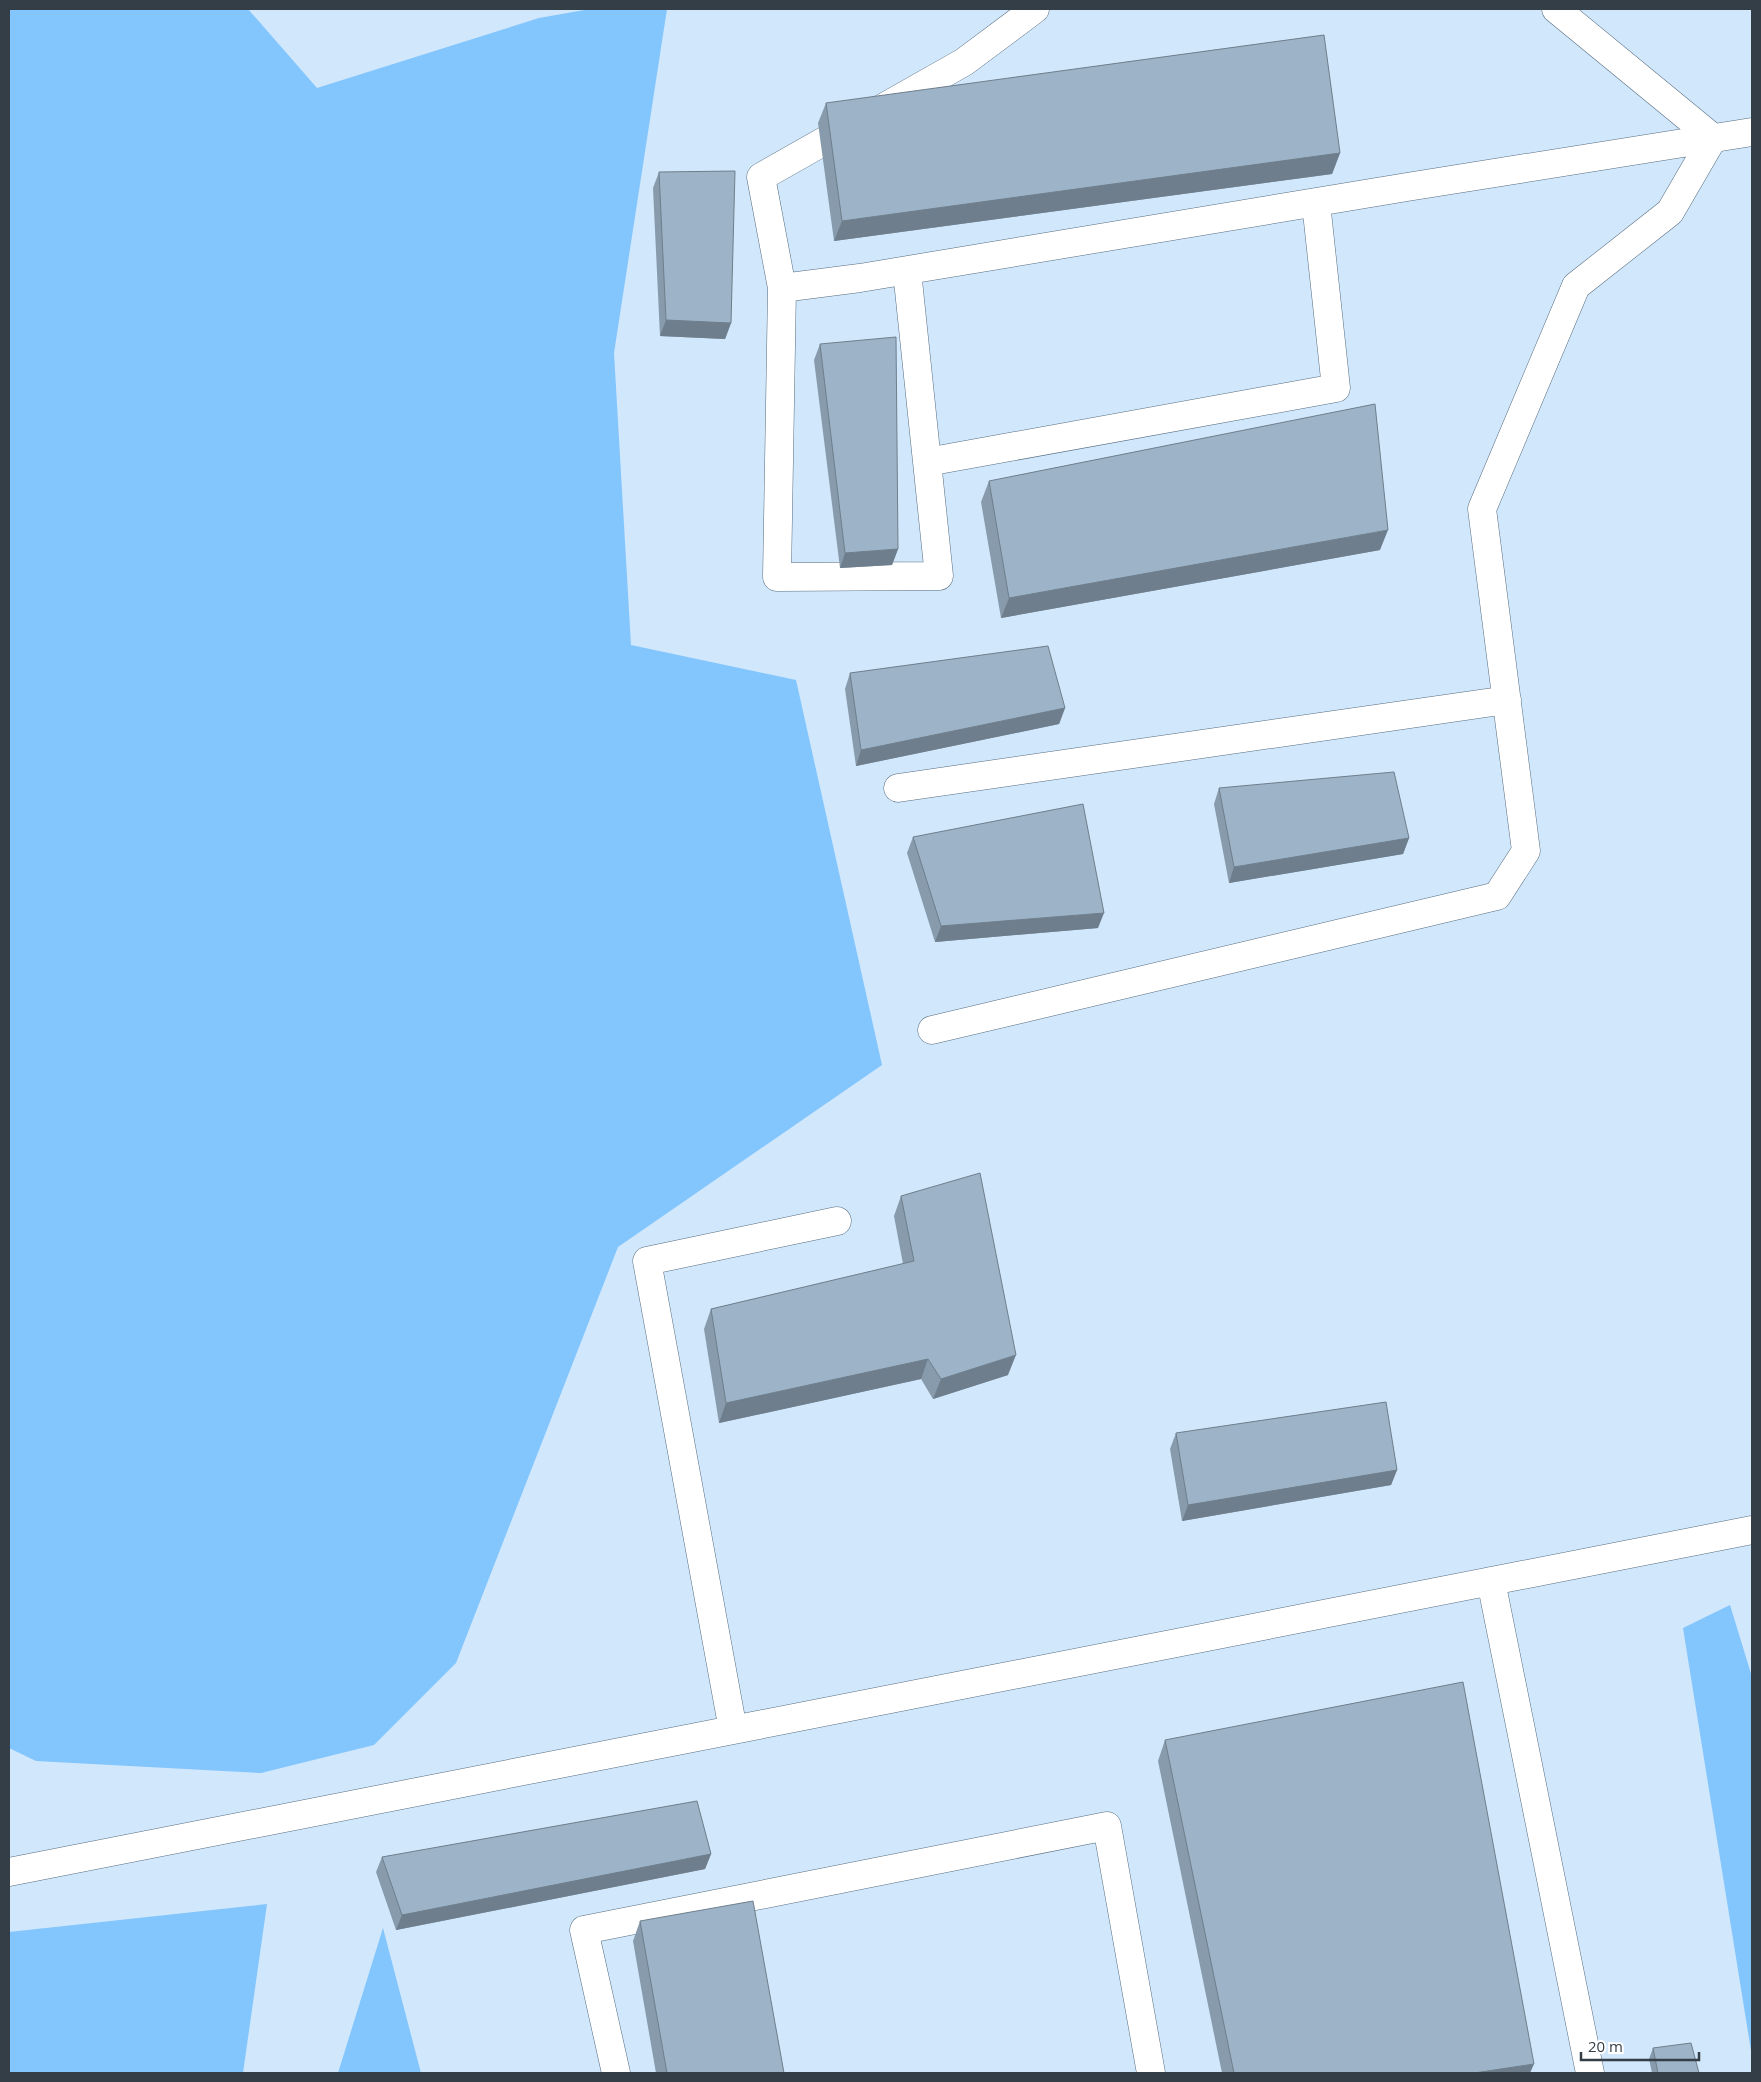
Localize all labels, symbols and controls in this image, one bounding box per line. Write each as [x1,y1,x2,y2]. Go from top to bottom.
scale bar [1581,2030,1698,2062]
text: 20 m [1588,2036,1623,2056]

